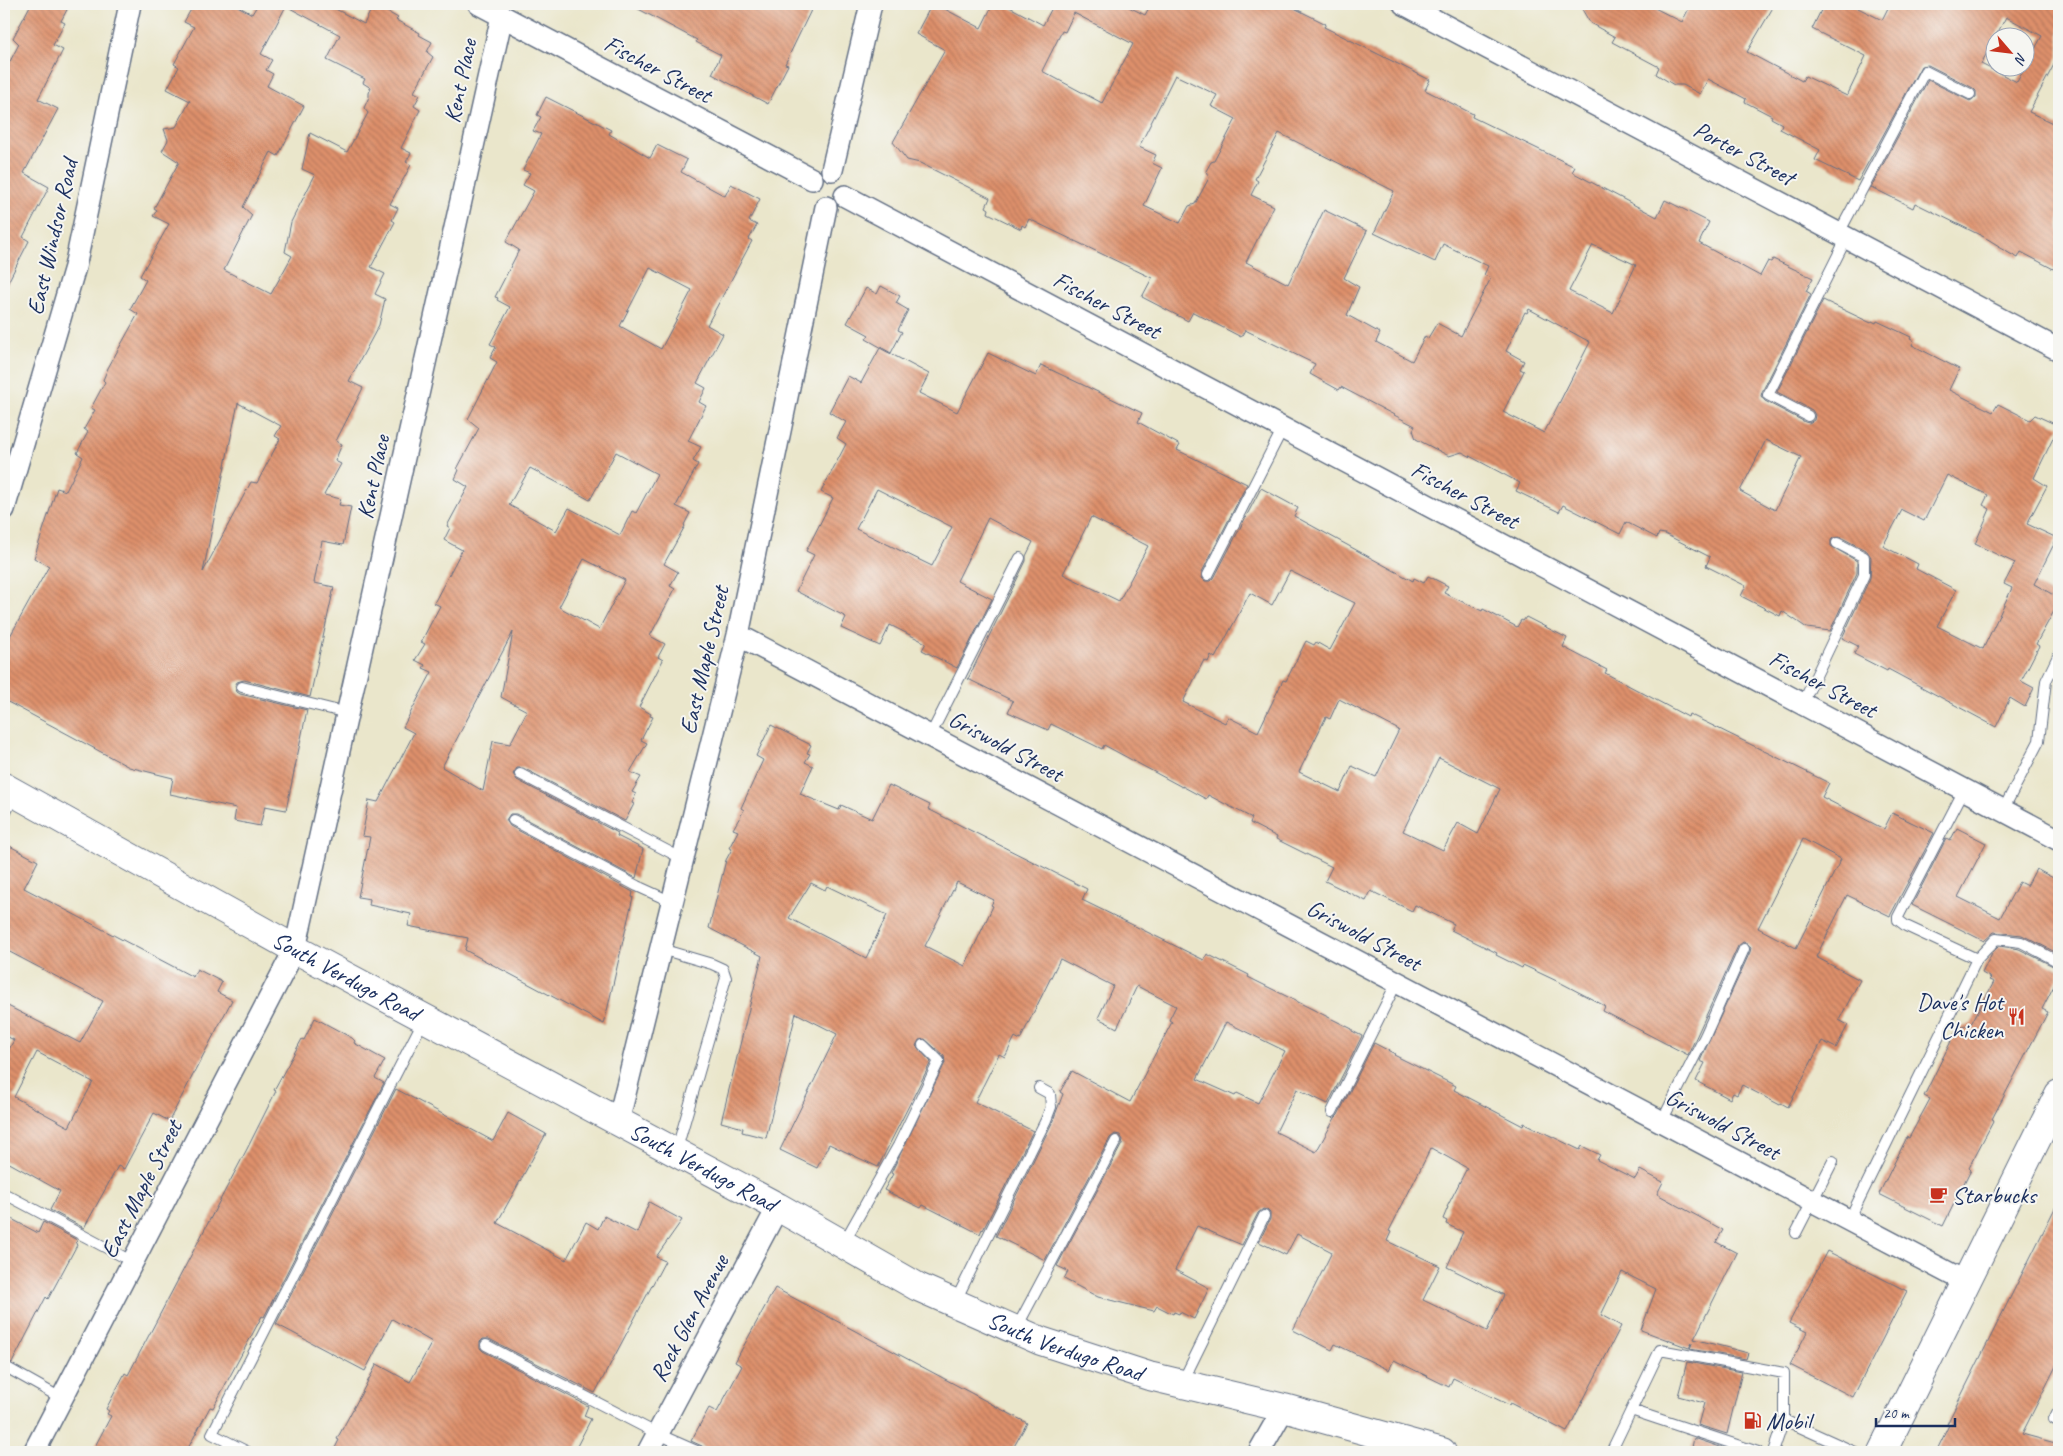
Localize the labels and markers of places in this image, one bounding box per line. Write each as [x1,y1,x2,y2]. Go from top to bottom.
place label: Dave's Hot Chicken [1917,987,2005,1045]
restaurant icon: Dave's Hot Chicken [2007,1006,2027,1026]
place label: Starbucks [1952,1180,2038,1210]
cafe icon: Starbucks [1928,1185,1948,1205]
place label: Mobil [1766,1406,1815,1436]
fuel station icon: Mobil [1742,1411,1762,1431]

